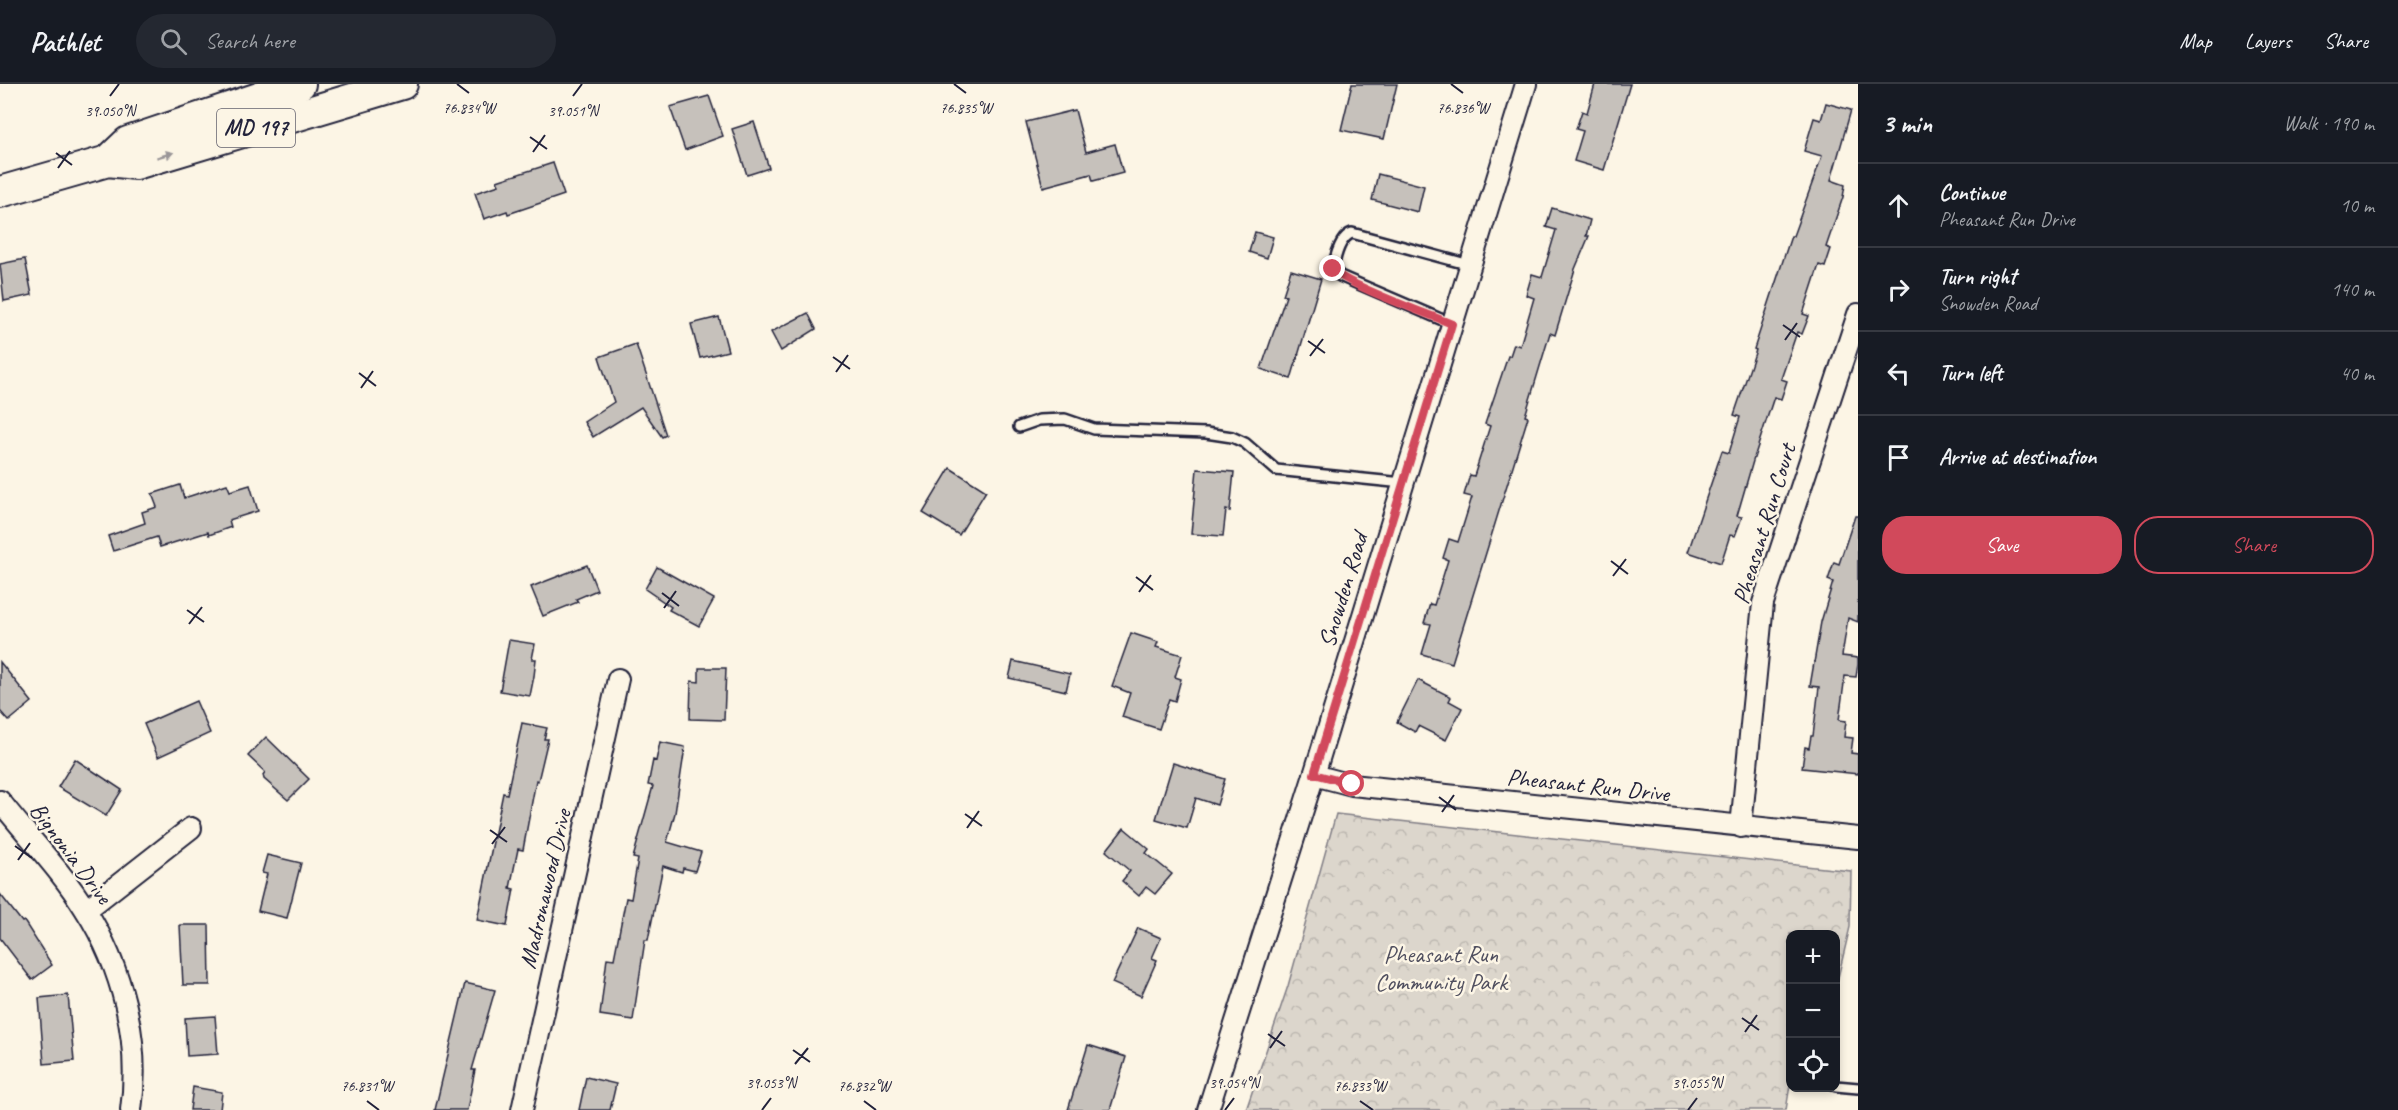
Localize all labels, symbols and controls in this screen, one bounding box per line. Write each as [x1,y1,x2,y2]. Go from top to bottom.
search box [136,14,556,68]
text: Pathlet [30,24,100,59]
icon: search [157,25,190,58]
text: Search here [205,27,295,55]
text: Map [2179,28,2212,54]
text: Layers [2245,28,2291,54]
text: Share [2324,28,2368,54]
text: 76.834°W [443,99,498,118]
text: 76.835°W [940,99,995,118]
text: 76.836°W [1437,99,1492,118]
text: 39.050°N [85,102,138,121]
text: 39.051°N [548,102,601,121]
text: 3 min [1882,107,1932,140]
road number: MD 197 [217,109,295,147]
text: Walk · 190 m [2284,111,2374,136]
one-way arrow [157,150,175,159]
text: Continue [1939,179,2005,207]
icon: ahead [1882,189,1915,222]
text: 10 m [2340,193,2374,218]
text: Pheasant Run Drive [1939,207,2075,232]
route end [1319,255,1345,281]
text: Turn right [1939,263,2016,291]
icon: right [1882,273,1915,306]
text: 140 m [2331,277,2374,302]
text: Snowden Road [1939,291,2037,316]
icon: left [1882,357,1915,390]
text: Turn left [1939,359,2003,387]
text: 40 m [2340,361,2374,386]
street label: Pheasant Run Court [1725,438,1803,608]
icon: arrive [1882,441,1915,474]
text: Arrive at destination [1939,443,2096,471]
button: Save [1882,516,2122,574]
button: Share [2134,516,2374,574]
street label: Snowden Road [1311,526,1376,651]
street label: Pheasant Run Drive [1505,762,1673,809]
route start [1338,770,1364,796]
street label: Bignonia Drive [23,796,120,912]
street label: Madronawood Drive [512,804,578,971]
map controls [1786,930,1840,1092]
button: + [1786,930,1840,984]
park label: Pheasant Run Community Park [1375,939,1509,997]
button: − [1786,984,1840,1038]
button: locate [1786,1038,1840,1092]
text: 39.053°N [746,1074,799,1093]
text: 39.054°N [1209,1074,1262,1093]
text: 39.055°N [1672,1074,1725,1093]
text: 76.831°W [341,1077,396,1096]
text: 76.832°W [838,1077,893,1096]
text: 76.833°W [1334,1077,1389,1096]

